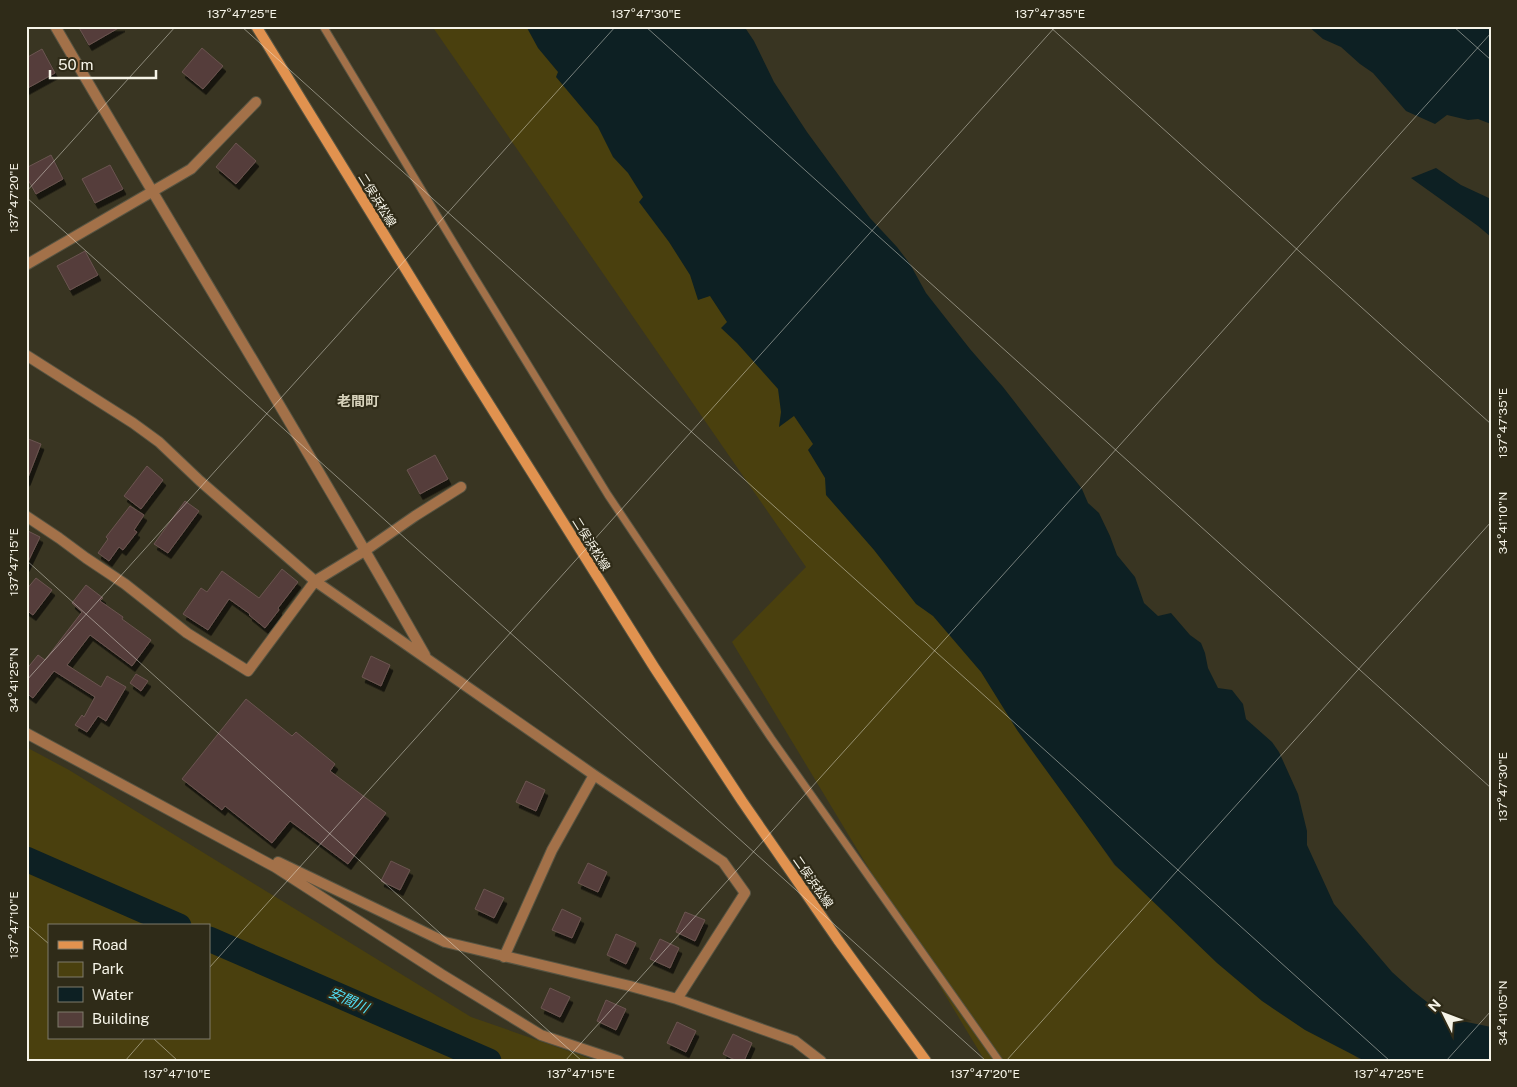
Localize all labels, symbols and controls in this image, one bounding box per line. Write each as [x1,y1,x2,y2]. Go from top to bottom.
text: 137°47'25"E [207,7,277,21]
text: 137°47'30"E [611,7,681,21]
text: 137°47'35"E [1015,7,1085,21]
scale bar [50,48,156,80]
text: 50 m [58,56,93,73]
text: 137°47'20"E [7,163,21,233]
street label: 二俣浜松線 [355,171,399,229]
text: 137°47'35"E [1496,388,1510,458]
district label: 老間町 [337,393,379,409]
text: 34°41'10"N [1496,492,1510,554]
street label: 二俣浜松線 [569,515,613,573]
text: 137°47'15"E [7,528,21,596]
text: 34°41'25"N [7,647,21,713]
text: 137°47'30"E [1496,752,1510,822]
street label: 二俣浜松線 [790,853,836,911]
text: 137°47'10"E [7,891,21,959]
legend [48,924,210,1040]
text: Road [92,936,128,953]
text: Park [92,960,124,977]
text: 34°41'05"N [1496,980,1510,1046]
water label: 安間川 [327,984,373,1017]
text: Water [92,986,134,1003]
north arrow [1420,990,1470,1040]
text: N [1425,996,1444,1015]
text: Building [92,1010,150,1027]
text: 137°47'10"E [143,1067,211,1081]
text: 137°47'15"E [547,1067,615,1081]
text: 137°47'20"E [950,1067,1020,1081]
text: 137°47'25"E [1354,1067,1424,1081]

